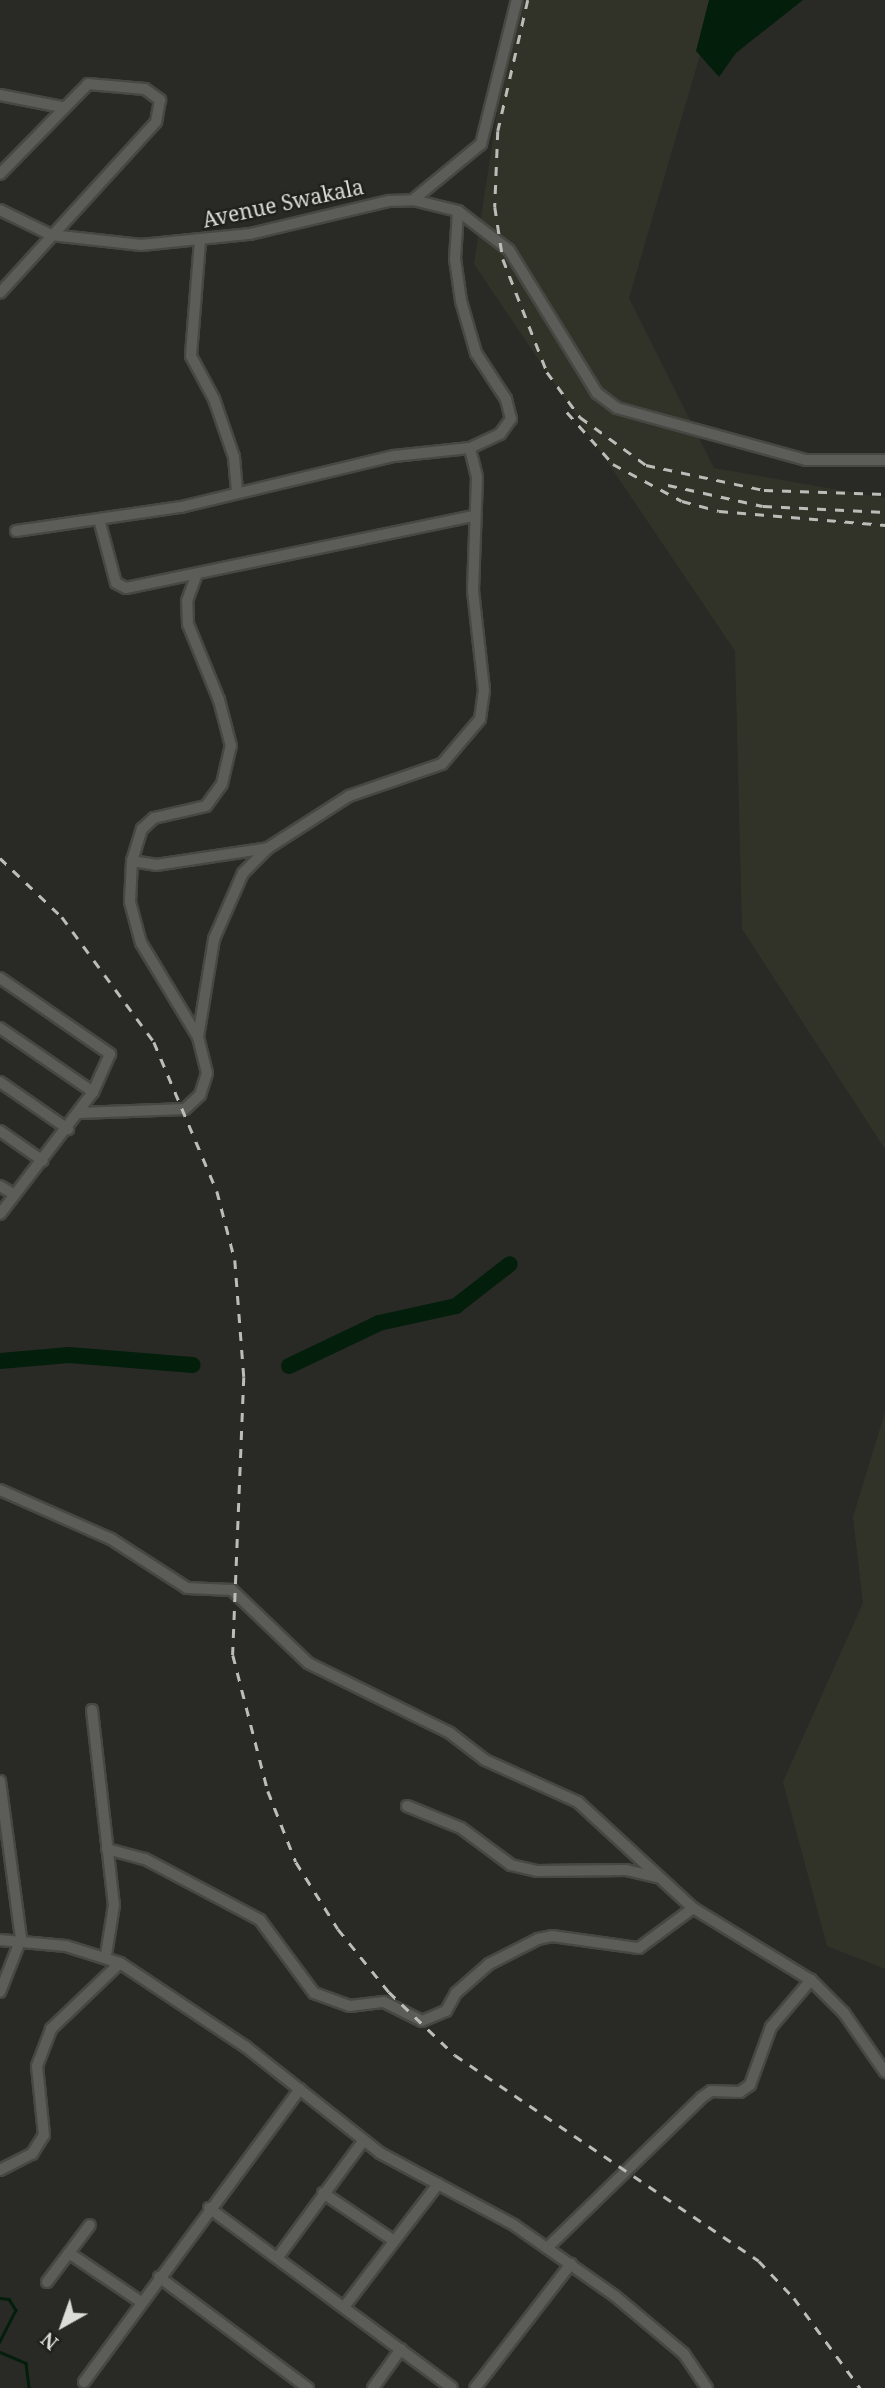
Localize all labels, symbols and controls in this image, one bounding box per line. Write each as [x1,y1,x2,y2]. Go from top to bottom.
street label: Avenue Swakala [200,174,366,232]
north arrow [28,2290,98,2360]
text: N [35,2326,64,2356]

